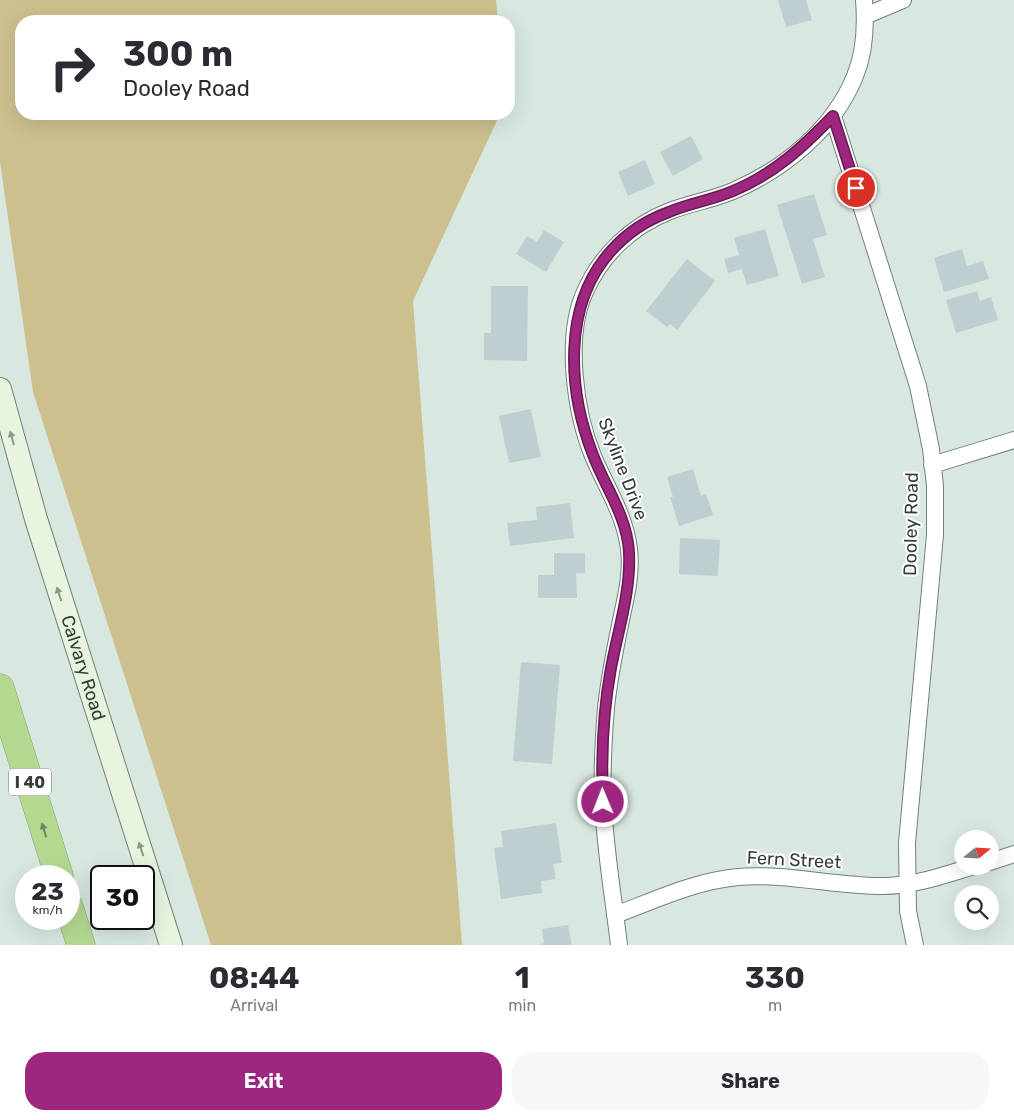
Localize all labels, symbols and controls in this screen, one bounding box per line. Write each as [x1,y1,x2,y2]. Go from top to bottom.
text: 300 m [123,33,233,75]
icon: right [40,35,105,100]
text: Dooley Road [123,75,250,102]
pin [835,167,877,209]
icon: arrive [842,174,870,202]
street label: Skyline Drive [593,415,653,523]
one-way arrow [8,431,16,446]
street label: Dooley Road [899,472,923,576]
one-way arrow [55,586,63,601]
street label: Calvary Road [56,612,110,723]
road number: I 40 [9,769,51,796]
position arrow [576,775,628,827]
one-way arrow [40,822,48,837]
north arrow [954,830,999,875]
map controls [954,830,999,930]
one-way arrow [136,841,144,856]
street label: Fern Street [746,847,842,873]
speed limit sign: 30 [90,865,155,930]
text: 23 [31,877,64,906]
button: search [954,885,999,930]
text: km/h [33,903,62,917]
text: 08:44 [209,960,299,996]
text: 1 [515,960,530,996]
text: 330 [745,960,805,996]
text: Arrival [230,996,278,1015]
text: min [508,996,536,1015]
text: m [768,996,782,1015]
button: Exit [25,1052,502,1110]
button: Share [512,1052,989,1110]

